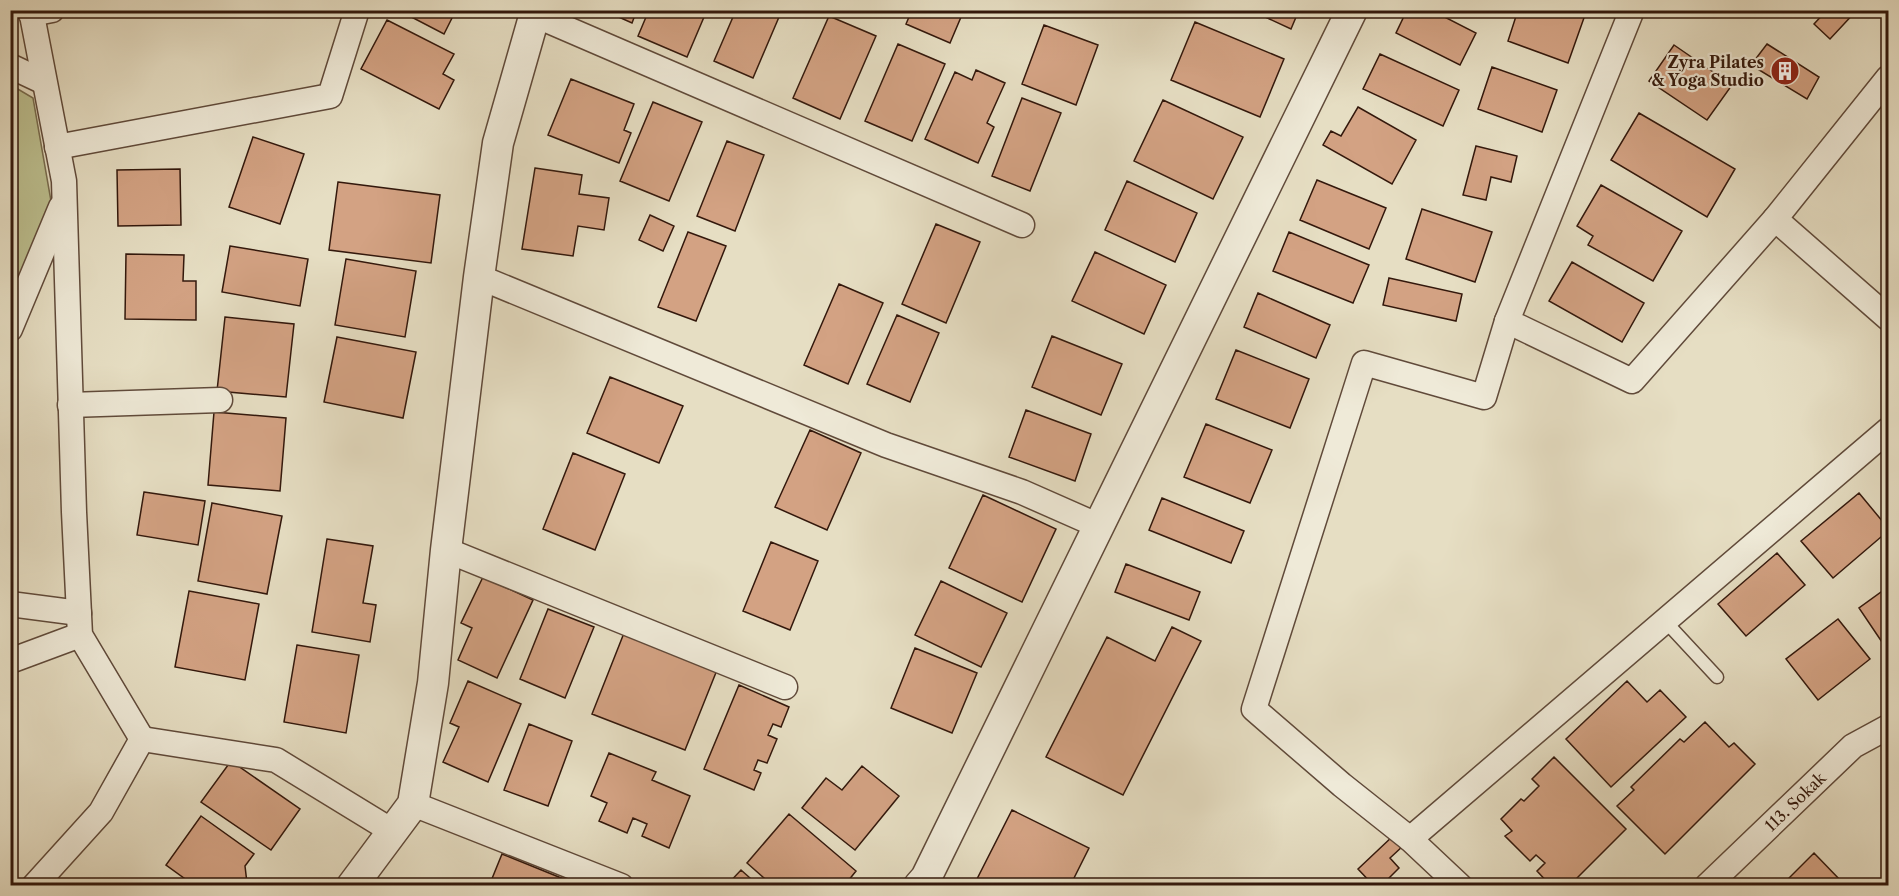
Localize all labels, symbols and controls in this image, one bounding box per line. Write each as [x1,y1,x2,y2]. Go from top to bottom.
place label: Zyra Pilates & Yoga Studio [1651,52,1764,90]
building icon: Zyra Pilates & Yoga Studio [1769,55,1801,87]
street label: 113. Sokak [1760,767,1830,835]

